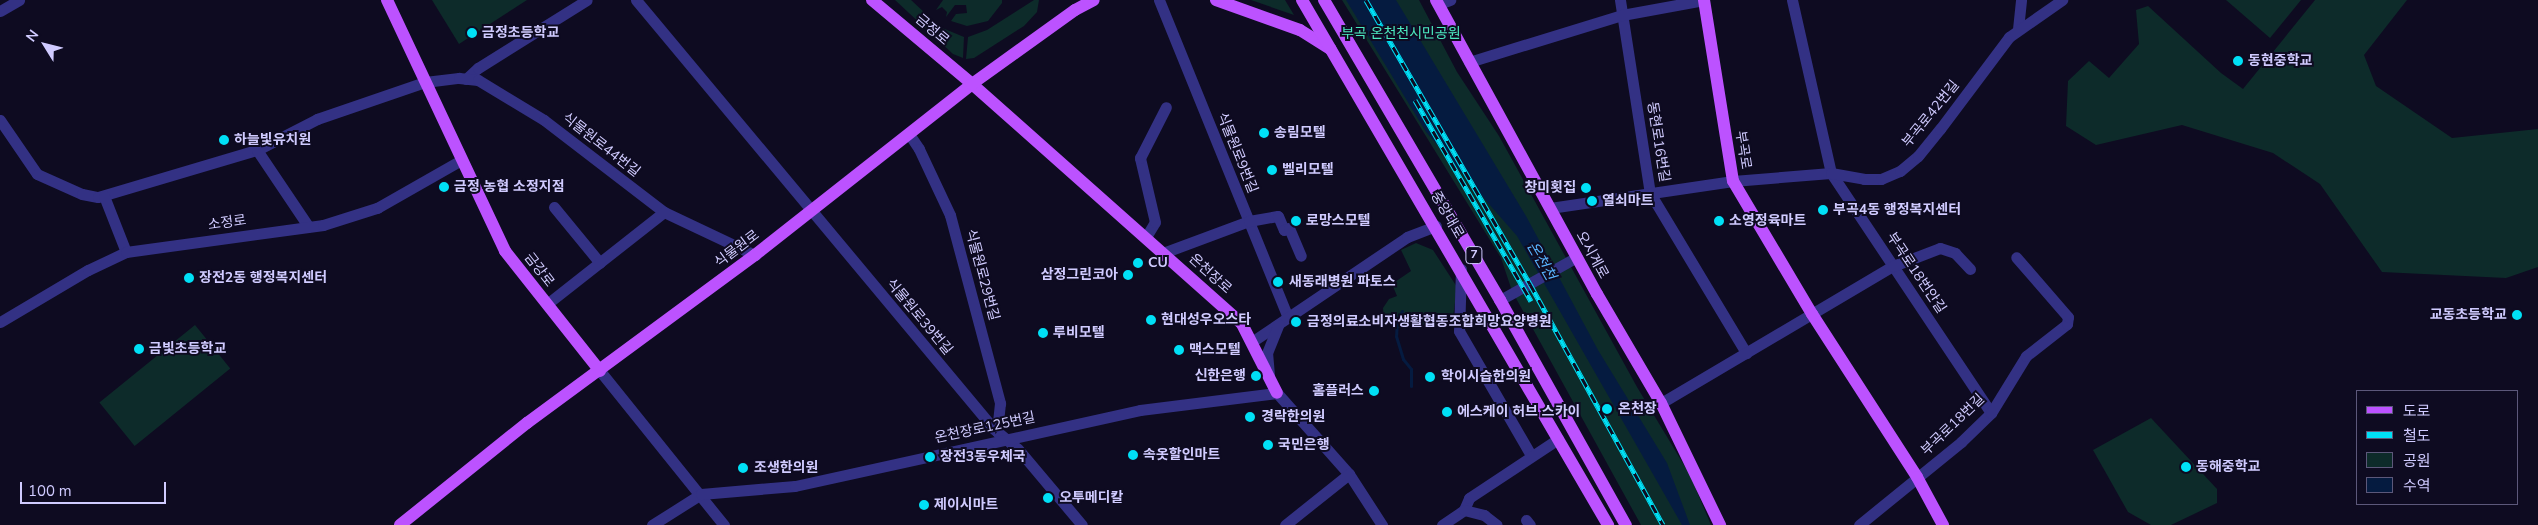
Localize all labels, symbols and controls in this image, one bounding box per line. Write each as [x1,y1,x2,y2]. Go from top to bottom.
street label: 금정로 [912,11,952,49]
north arrow [20,20,70,70]
place label: 금정초등학교 [482,25,559,41]
text: N [22,26,43,46]
park label: 부곡 온천천시민공원 [1341,26,1461,42]
marker: 금정초등학교 [466,27,478,39]
place label: 동현중학교 [2248,53,2312,69]
marker: 동현중학교 [2232,55,2244,67]
street label: 부곡로42번길 [1899,77,1963,151]
street label: 동현로16번길 [1643,101,1673,183]
street label: 식물원로44번길 [559,109,643,181]
street label: 식물원로9번길 [1213,110,1261,196]
place label: 송림모텔 [1274,125,1326,141]
marker: 송림모텔 [1258,127,1270,139]
street label: 부곡로 [1732,130,1754,170]
place label: 하늘빛유치원 [234,132,311,148]
marker: 하늘빛유치원 [218,134,230,146]
place label: 벨리모텔 [1282,162,1334,178]
marker: 벨리모텔 [1266,164,1278,176]
place label: 금정 농협 소정지점 [454,179,565,195]
place label: 창미횟집 [1524,180,1576,196]
marker: 금정 농협 소정지점 [438,181,450,193]
marker: 창미횟집 [1580,182,1592,194]
street label: 중앙대로 [1427,188,1467,242]
place label: 열쇠마트 [1602,193,1654,209]
marker: 열쇠마트 [1586,195,1598,207]
place label: 부곡4동 행정복지센터 [1833,202,1961,218]
marker: 부곡4동 행정복지센터 [1817,204,1829,216]
street label: 소정로 [207,212,247,234]
place label: 로망스모텔 [1306,213,1370,229]
place label: 소영정육마트 [1729,213,1806,229]
marker: 로망스모텔 [1290,215,1302,227]
marker: 소영정육마트 [1713,215,1725,227]
street label: 식물원로 [711,227,763,271]
street label: 식물원로29번길 [962,227,1002,323]
street label: 오시게로 [1572,228,1612,282]
street label: 부곡로18번안길 [1883,229,1949,317]
water label: 온천천 [1523,239,1559,283]
road number: 7 [1465,246,1483,264]
street label: 금강로 [520,250,558,290]
street label: 온천장로 [1185,251,1235,297]
place label: CU [1148,255,1168,271]
marker: CU [1132,257,1144,269]
place label: 삼정그린코아 [1041,267,1118,283]
marker: 삼정그린코아 [1122,269,1134,281]
place label: 장전2동 행정복지센터 [199,270,327,286]
marker: 장전2동 행정복지센터 [183,272,195,284]
place label: 새동래병원 파토스 [1289,274,1396,290]
marker: 새동래병원 파토스 [1271,275,1285,289]
street label: 식물원로39번길 [882,276,956,358]
place label: 교동초등학교 [2430,307,2507,323]
marker: 교동초등학교 [2511,309,2523,321]
place label: 현대성우오스타 [1161,312,1251,328]
marker: 현대성우오스타 [1145,314,1157,326]
place label: 금정의료소비자생활협동조합희망요양병원 [1307,314,1552,330]
marker: 금정의료소비자생활협동조합희망요양병원 [1289,315,1303,329]
place label: 루비모텔 [1053,325,1105,341]
marker: 루비모텔 [1037,327,1049,339]
place label: 금빛초등학교 [149,341,226,357]
place label: 맥스모텔 [1189,342,1241,358]
marker: 금빛초등학교 [133,343,145,355]
marker: 맥스모텔 [1173,344,1185,356]
place label: 신한은행 [1194,368,1246,384]
place label: 학이시습한의원 [1441,369,1531,385]
marker: 신한은행 [1250,370,1262,382]
marker: 학이시습한의원 [1423,370,1437,384]
place label: 홈플러스 [1312,383,1364,399]
marker: 홈플러스 [1368,385,1380,397]
legend [2356,390,2518,505]
street label: 부곡로18번길 [1918,391,1988,459]
place label: 온천장 [1618,401,1657,417]
text: 도로 [2403,401,2431,421]
marker: 온천장 [1600,402,1614,416]
place label: 에스케이 허브 스카이 [1457,404,1580,420]
marker: 에스케이 허브 스카이 [1441,406,1453,418]
street label: 온천장로125번길 [933,409,1037,447]
place label: 경락한의원 [1261,409,1325,425]
marker: 경락한의원 [1243,410,1257,424]
text: 철도 [2403,426,2431,446]
place label: 국민은행 [1278,437,1330,453]
marker: 국민은행 [1262,439,1274,451]
place label: 속옷할인마트 [1143,447,1220,463]
place label: 장전3동우체국 [940,449,1026,465]
marker: 속옷할인마트 [1127,449,1139,461]
marker: 장전3동우체국 [924,451,936,463]
text: 공원 [2403,451,2431,471]
place label: 동해중학교 [2196,459,2260,475]
place label: 조생한의원 [754,460,818,476]
marker: 조생한의원 [736,461,750,475]
marker: 동해중학교 [2180,461,2192,473]
scale bar [22,472,169,504]
text: 수역 [2403,476,2431,496]
text: 100 m [28,481,72,501]
place label: 오투메디칼 [1059,490,1123,506]
marker: 오투메디칼 [1041,491,1055,505]
place label: 제이시마트 [934,497,998,513]
marker: 제이시마트 [918,499,930,511]

